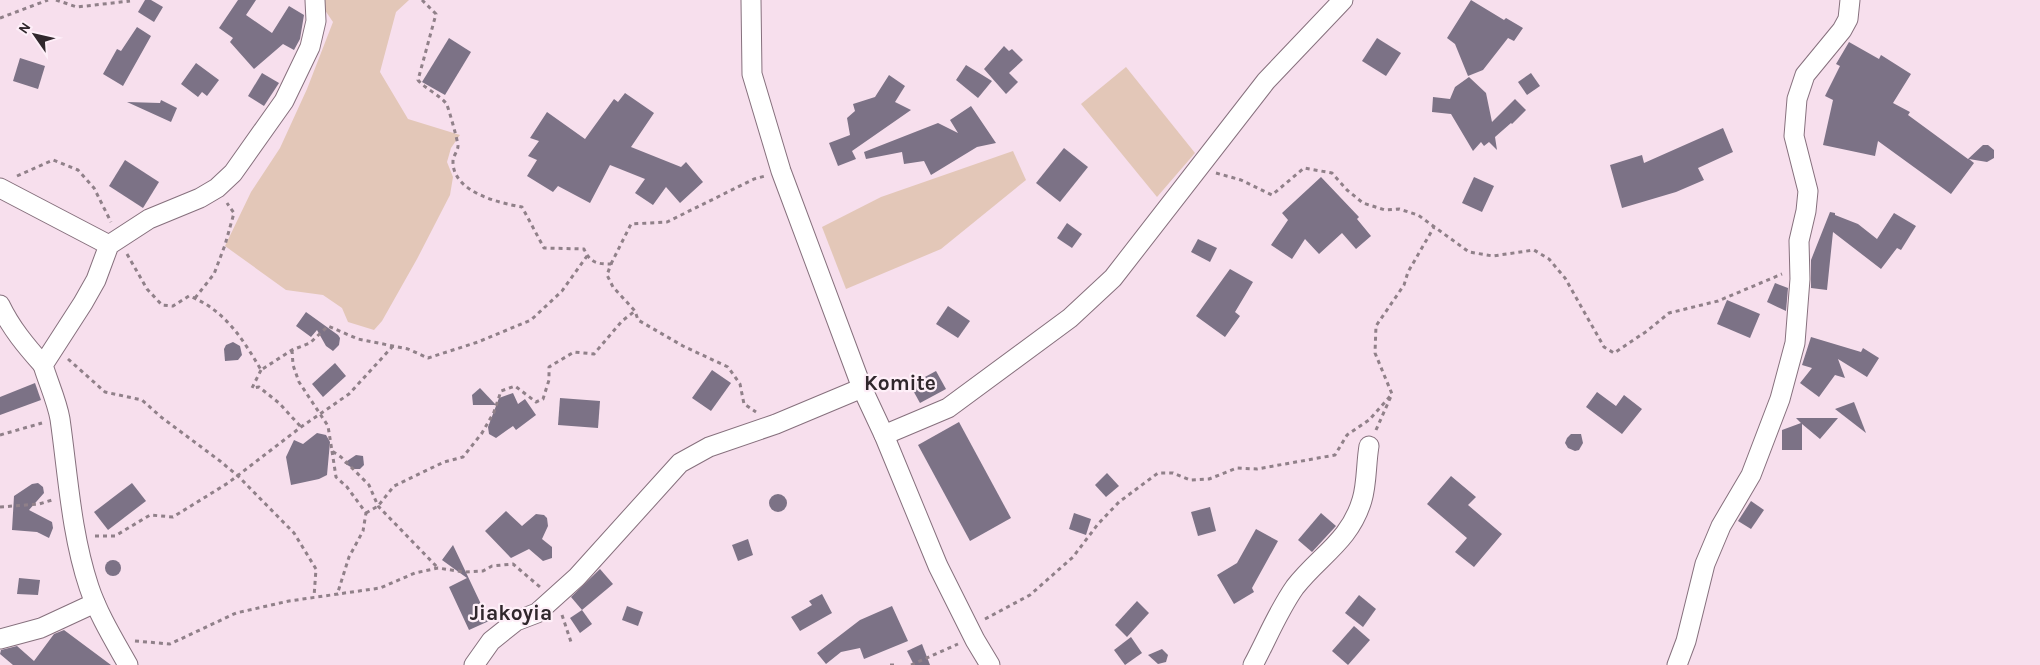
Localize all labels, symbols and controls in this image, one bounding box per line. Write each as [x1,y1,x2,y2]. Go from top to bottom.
north arrow [10,10,60,60]
text: N [15,19,34,37]
district label: Komite [864,371,936,395]
district label: Jiakoyia [470,601,552,625]

